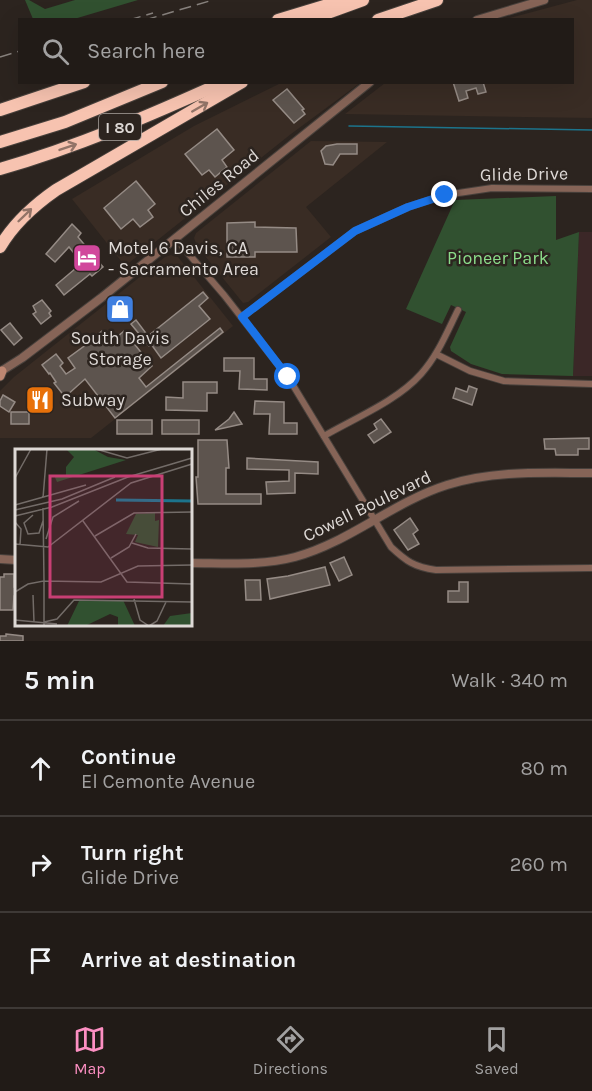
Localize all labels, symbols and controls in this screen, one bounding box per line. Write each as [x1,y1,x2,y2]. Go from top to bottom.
search box [18,18,574,84]
icon: search [39,35,72,68]
text: Search here [87,38,205,64]
one-way arrow [191,101,208,113]
road number: I 80 [99,114,141,140]
one-way arrow [58,141,77,152]
street label: Chiles Road [174,144,264,222]
street label: Glide Drive [480,162,568,186]
route end [431,181,457,207]
one-way arrow [17,208,32,222]
place label: Motel 6 Davis, CA - Sacramento Area [108,237,259,280]
hotel icon: Motel 6 Davis, CA - Sacramento Area [71,242,103,274]
park label: Pioneer Park [447,247,549,269]
shop icon: South Davis Storage [104,293,136,325]
place label: South Davis Storage [70,327,170,370]
route start [274,363,300,389]
restaurant icon: Subway [24,384,56,416]
place label: Subway [61,389,125,411]
inset map [15,449,192,626]
street label: Cowell Boulevard [299,465,435,547]
text: 5 min [24,665,95,696]
text: Walk · 340 m [452,669,568,692]
text: Continue [81,744,176,770]
icon: ahead [24,752,57,785]
text: 80 m [520,757,568,780]
text: El Cemonte Avenue [81,770,255,793]
text: Turn right [81,840,184,866]
icon: right [24,848,57,881]
text: 260 m [510,853,568,876]
text: Glide Drive [81,866,179,889]
icon: arrive [24,944,57,977]
text: Arrive at destination [81,947,296,973]
tab: Map [73,1023,106,1078]
tab: Directions [253,1023,328,1078]
tab: Saved [475,1023,519,1078]

